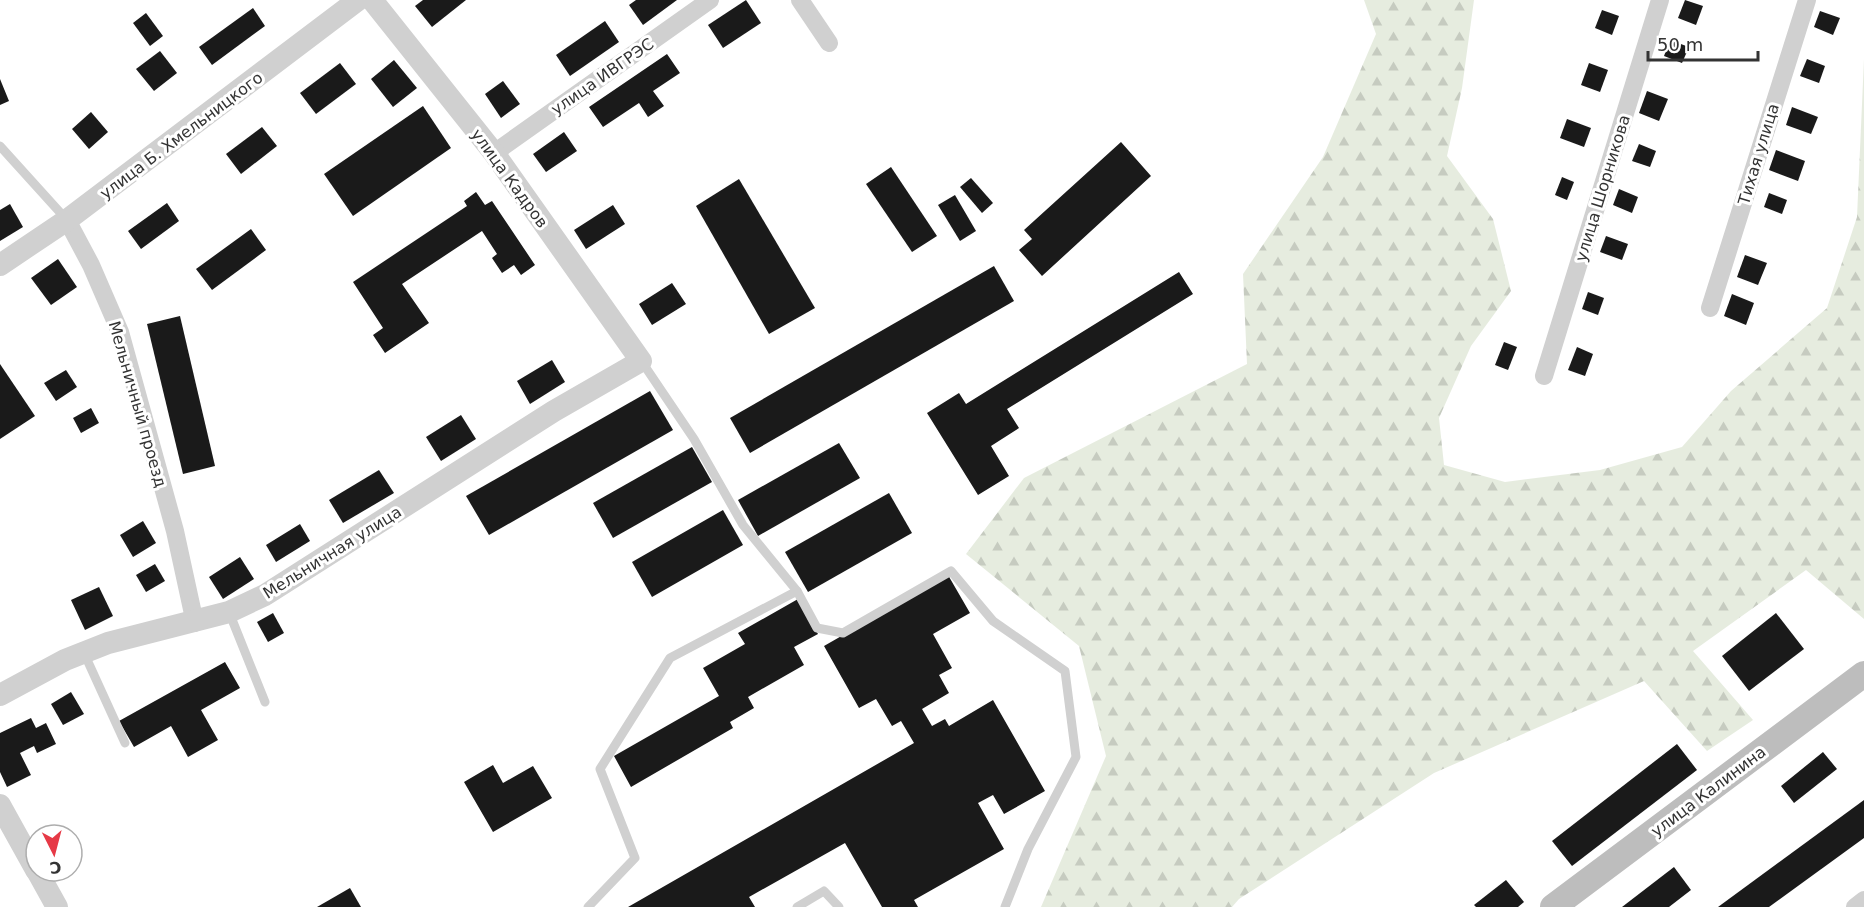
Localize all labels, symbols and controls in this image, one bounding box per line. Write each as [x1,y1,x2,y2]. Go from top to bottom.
scale bar [1648,24,1758,62]
street label: улица ИВГРЭС [547,34,657,119]
text: 50 m [1657,34,1703,55]
street label: улица Б. Хмельницкого [96,68,266,203]
street label: Тихая улица [1734,101,1783,208]
street label: улица Шорникова [1571,112,1634,264]
street label: улица Кадров [467,125,552,231]
street label: Мельничный проезд [105,319,170,489]
street label: Мельничная улица [260,502,405,603]
street label: улица Калинина [1647,742,1769,841]
north arrow [24,823,84,883]
text: С [49,857,62,877]

